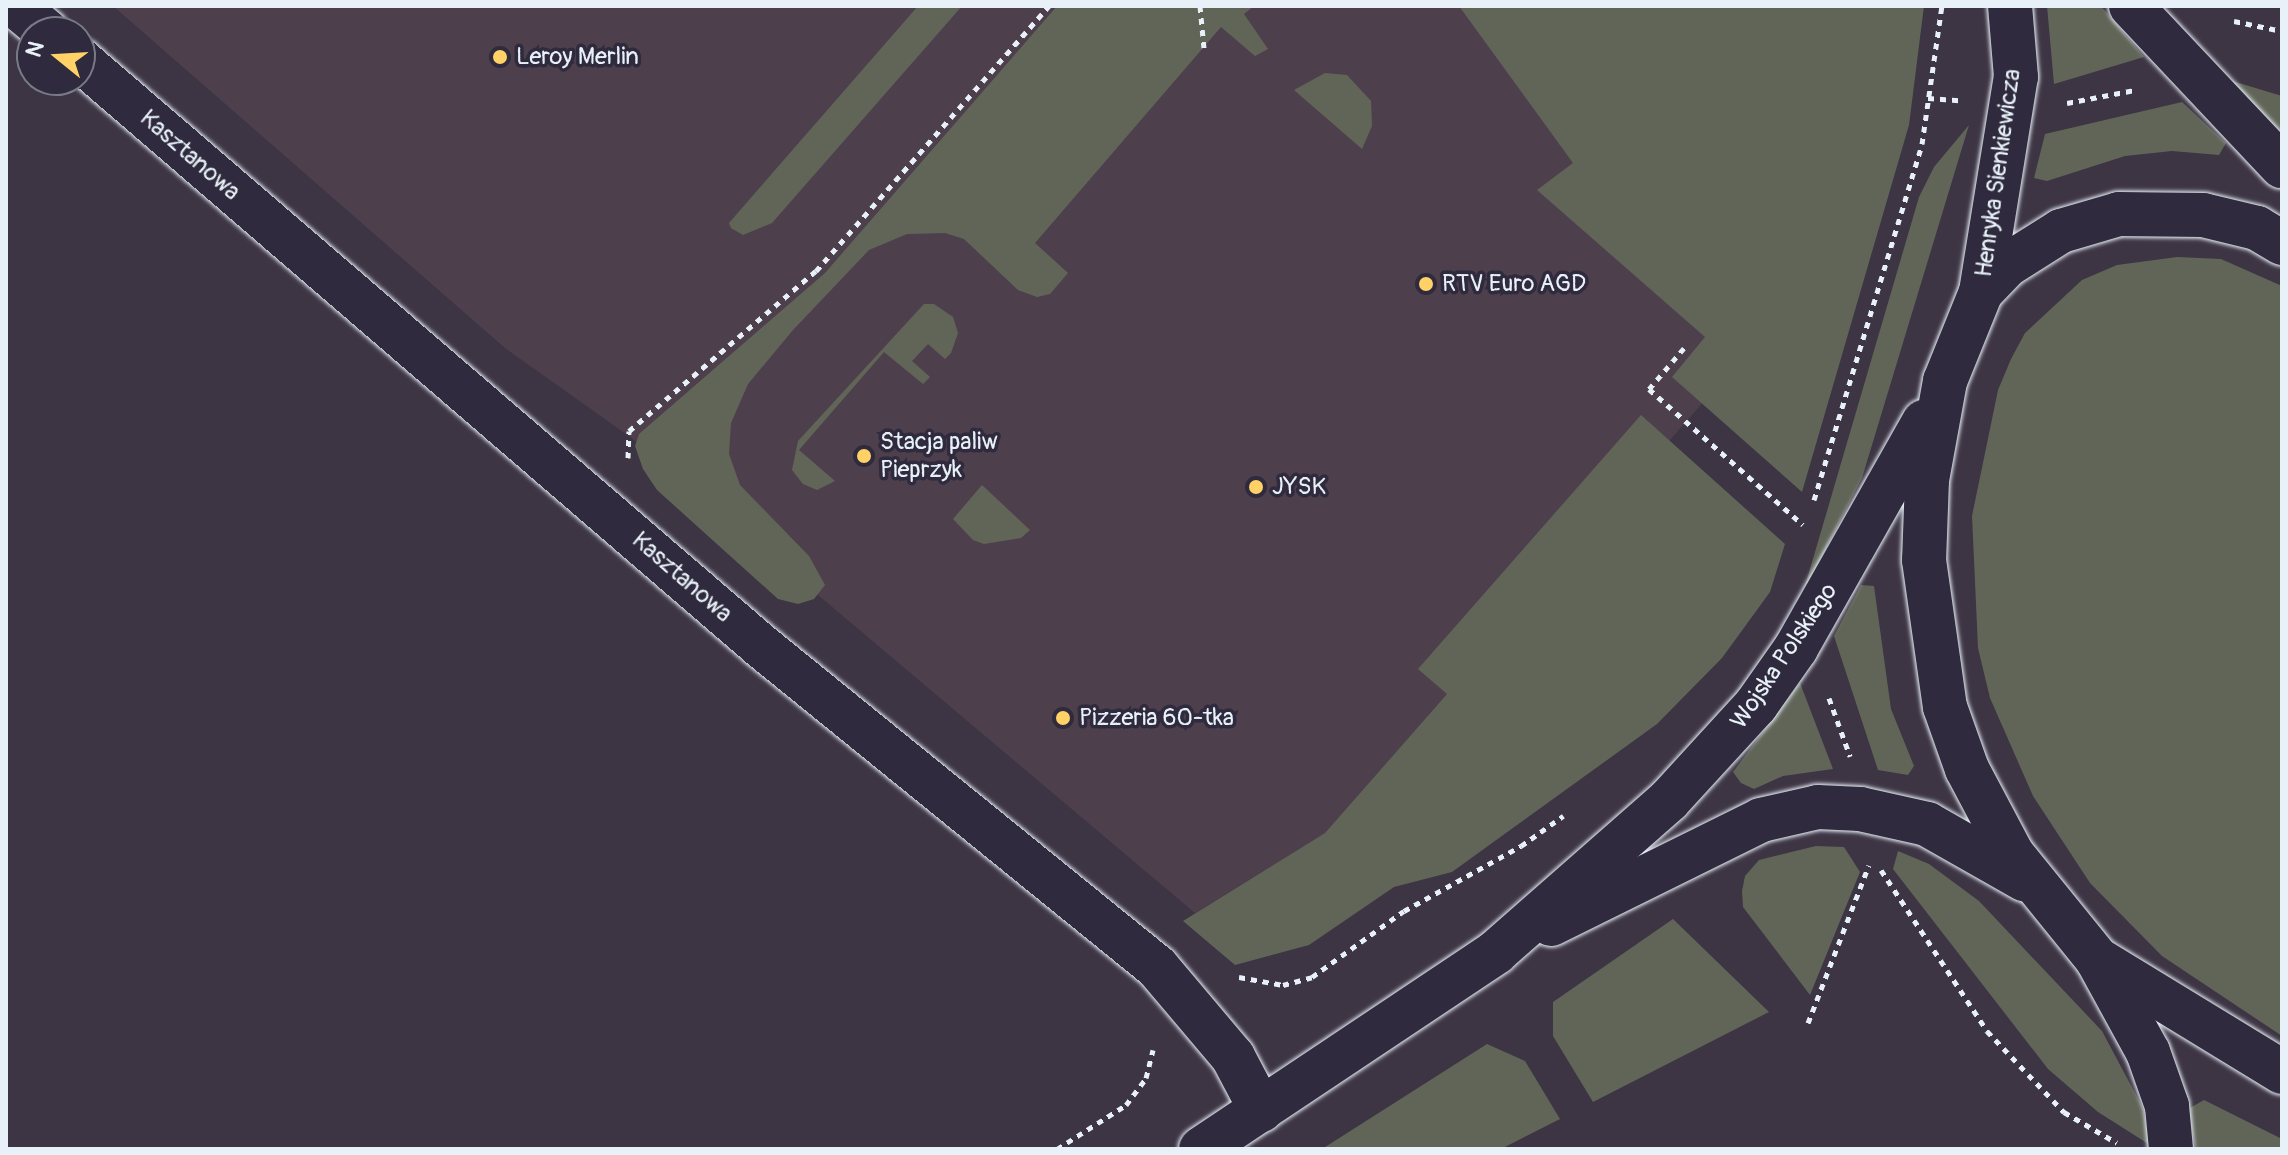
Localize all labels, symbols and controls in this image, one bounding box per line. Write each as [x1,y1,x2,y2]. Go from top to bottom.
north arrow [16,16,96,96]
text: N [19,38,51,61]
place label: Leroy Merlin [516,43,639,71]
marker: Leroy Merlin [491,48,509,66]
street label: Henryka Sienkiewicza [1969,67,2027,279]
street label: Kasztanowa [134,104,246,206]
place label: RTV Euro AGD [1442,270,1586,298]
marker: RTV Euro AGD [1417,275,1435,293]
place label: Stacja paliw Pieprzyk [880,428,998,484]
marker: Stacja paliw Pieprzyk [855,447,873,465]
place label: JYSK [1272,473,1326,501]
marker: JYSK [1247,478,1265,496]
street label: Kasztanowa [626,526,738,628]
street label: Wojska Polskiego [1725,578,1843,734]
place label: Pizzeria 60-tka [1079,704,1234,732]
marker: Pizzeria 60-tka [1054,709,1072,727]

